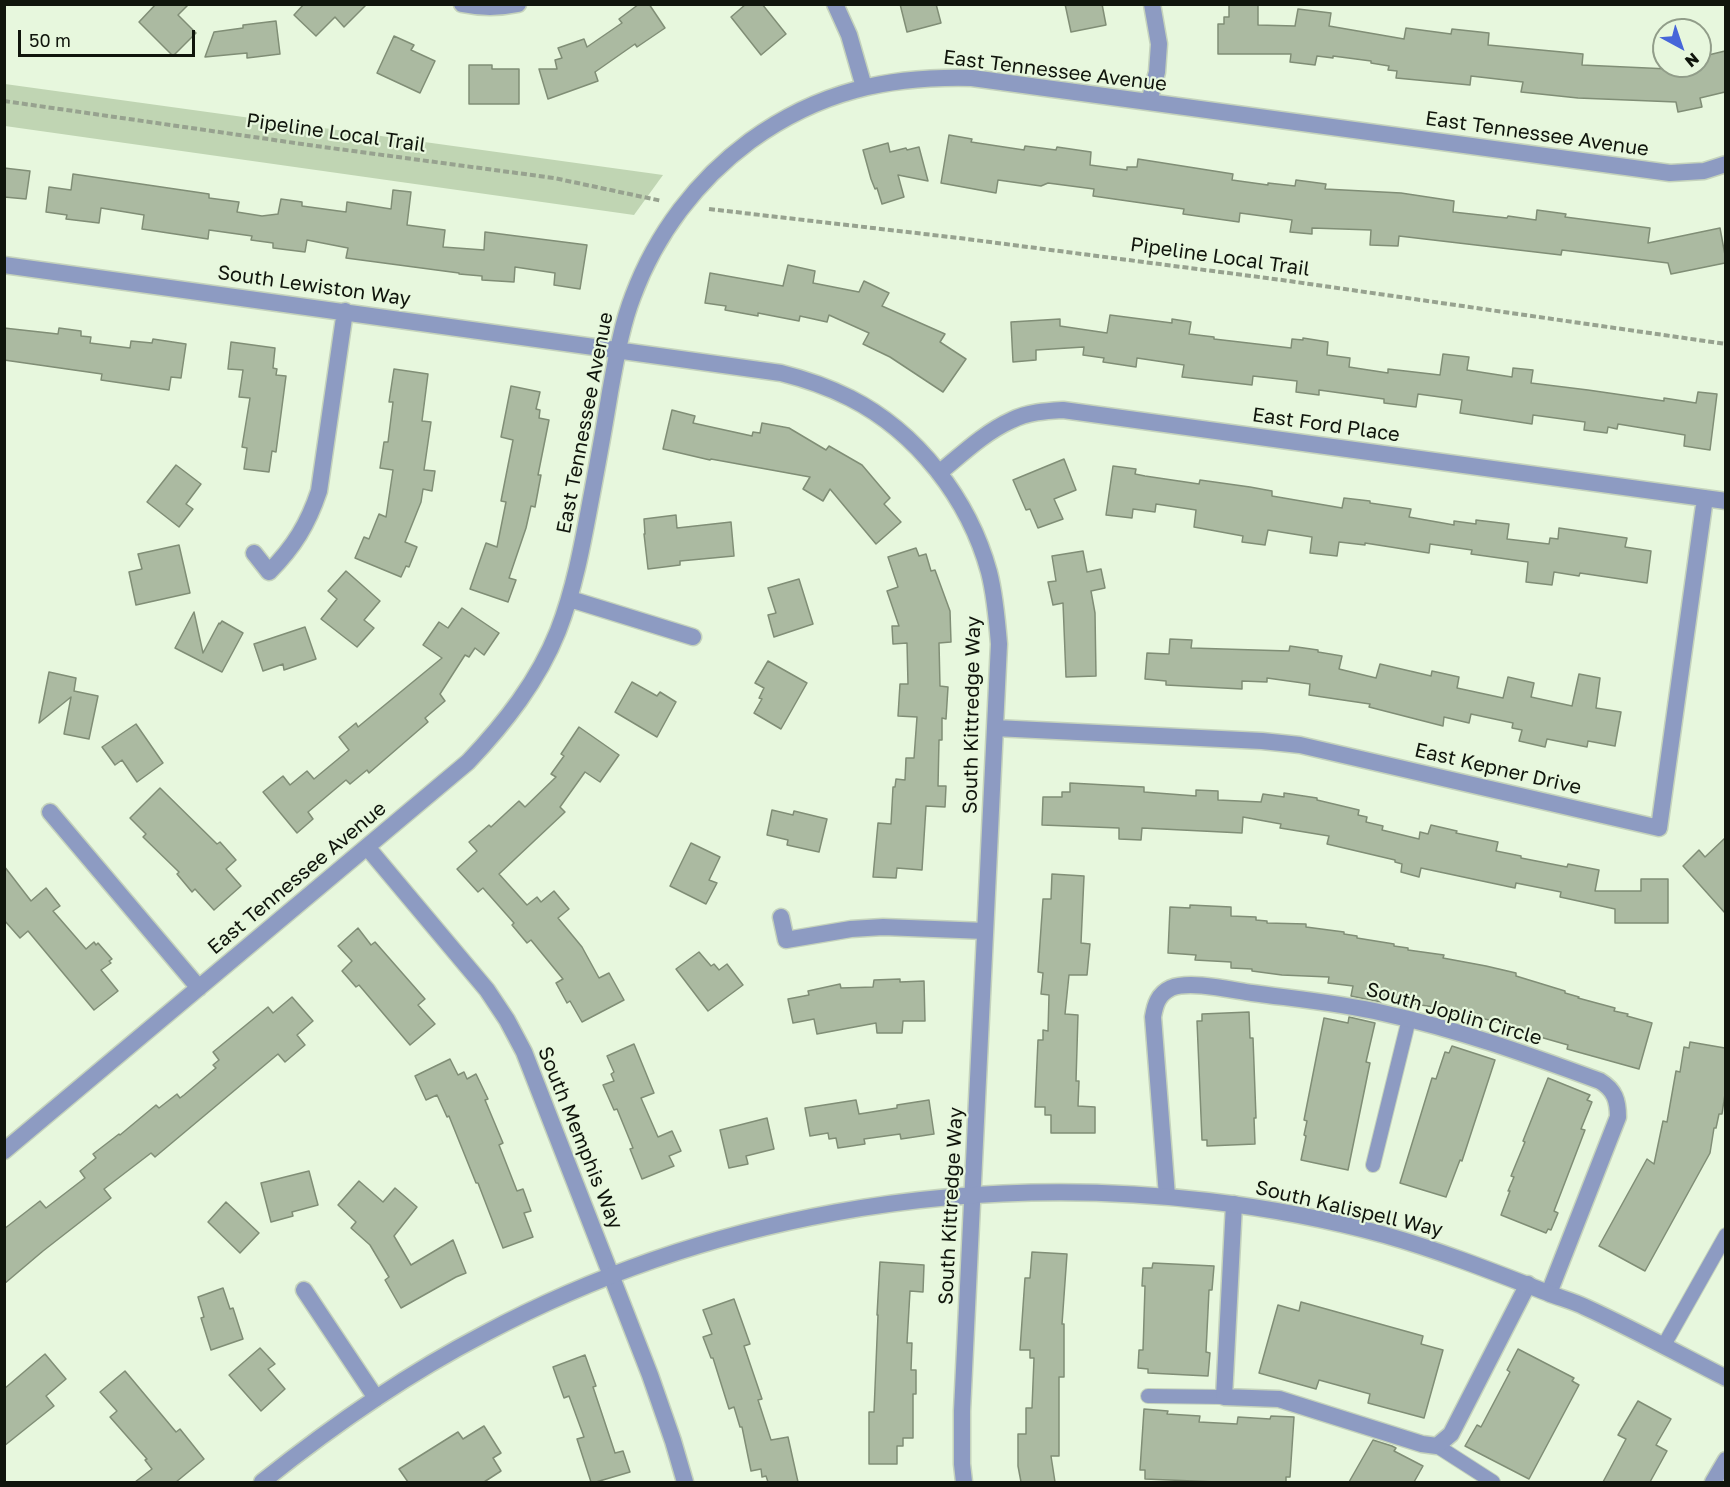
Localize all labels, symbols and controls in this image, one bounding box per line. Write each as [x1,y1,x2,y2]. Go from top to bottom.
scale bar [21,18,198,56]
north arrow [1652,18,1712,78]
text: 50 m [29,29,71,51]
street label: East Tennessee Avenue [942,45,1168,97]
text: N [1681,49,1703,72]
street label: East Tennessee Avenue [1424,106,1650,162]
street label: Pipeline Local Trail [245,109,427,157]
street label: Pipeline Local Trail [1129,233,1311,281]
street label: South Lewiston Way [216,261,412,311]
street label: East Tennessee Avenue [552,310,618,536]
street label: East Ford Place [1251,403,1401,447]
street label: South Kittredge Way [958,616,986,814]
street label: East Kepner Drive [1412,738,1584,800]
street label: East Tennessee Avenue [203,796,391,960]
street label: South Joplin Circle [1363,977,1545,1051]
street label: South Memphis Way [532,1043,628,1233]
street label: South Kittredge Way [934,1106,968,1306]
street label: South Kalispell Way [1253,1176,1445,1242]

